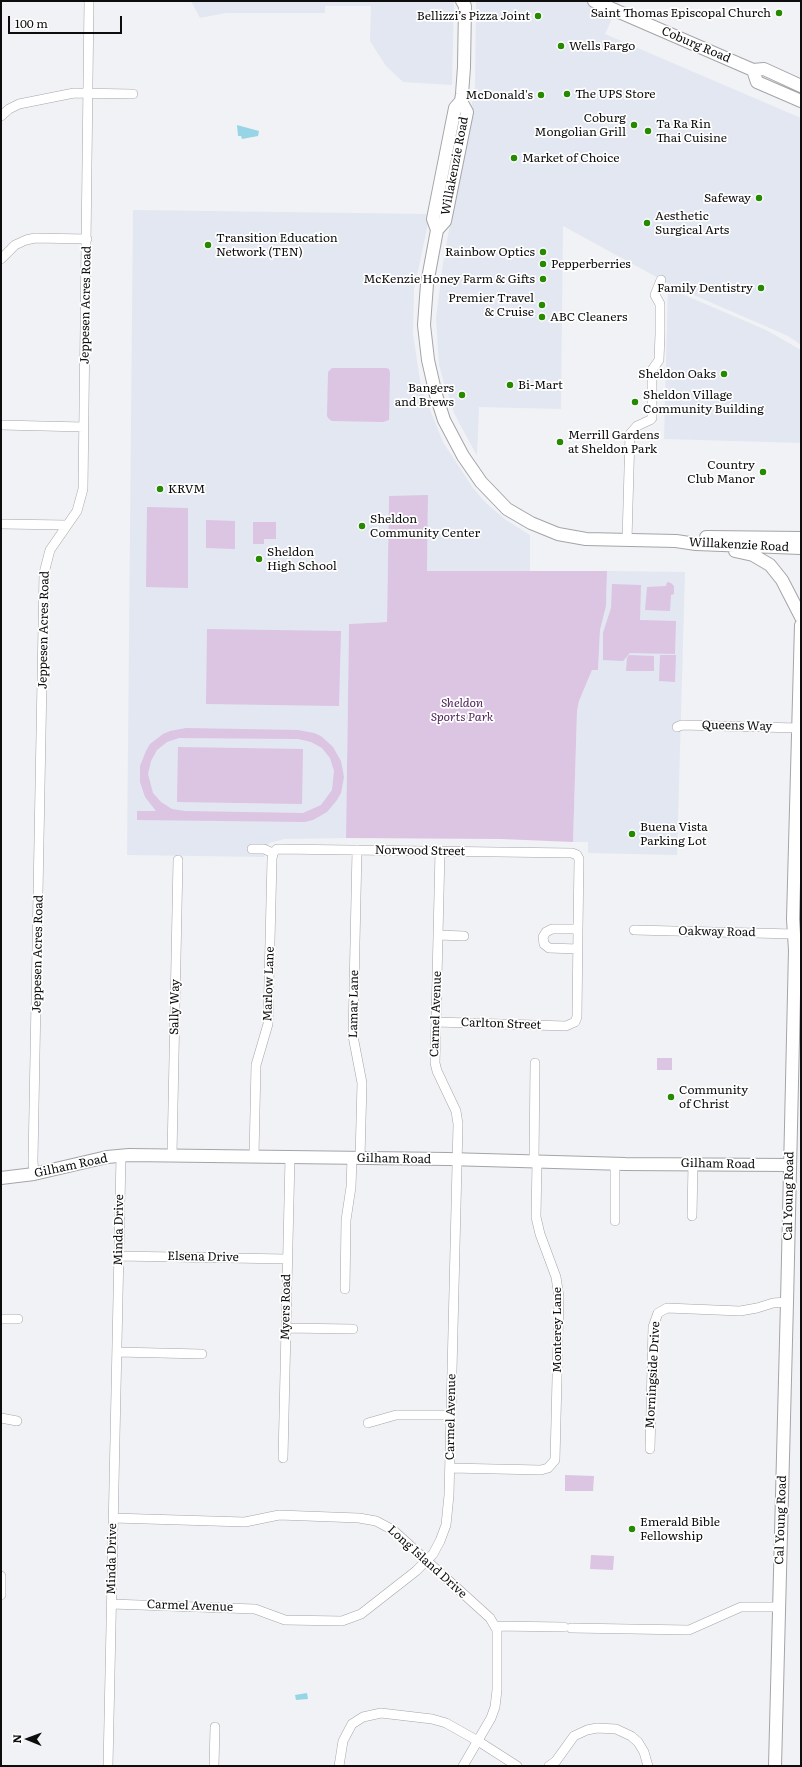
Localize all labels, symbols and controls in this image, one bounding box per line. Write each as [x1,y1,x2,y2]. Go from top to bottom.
place label: Saint Thomas Episcopal Church [591,6,771,20]
scale bar [10,8,124,34]
marker: Saint Thomas Episcopal Church [774,8,784,18]
place label: Bellizzi’s Pizza Joint [417,9,530,23]
marker: Bellizzi’s Pizza Joint [533,11,543,21]
text: 100 m [15,14,48,32]
street label: Coburg Road [659,24,733,66]
place label: Wells Fargo [569,39,635,53]
marker: Wells Fargo [556,41,566,51]
place label: The UPS Store [575,87,655,101]
place label: McDonald's [466,88,533,102]
marker: The UPS Store [562,89,572,99]
marker: McDonald's [536,90,546,100]
place label: Coburg Mongolian Grill [535,111,626,139]
street label: Willakenzie Road [438,115,472,217]
place label: Ta Ra Rin Thai Cuisine [656,117,727,145]
marker: Coburg Mongolian Grill [629,120,639,130]
marker: Ta Ra Rin Thai Cuisine [643,126,653,136]
place label: Market of Choice [522,151,619,165]
marker: Market of Choice [509,153,519,163]
place label: Safeway [704,191,751,205]
marker: Safeway [754,193,764,203]
place label: Aesthetic Surgical Arts [655,209,729,237]
marker: Aesthetic Surgical Arts [642,218,652,228]
place label: Transition Education Network (TEN) [216,231,338,259]
marker: Transition Education Network (TEN) [203,240,213,250]
place label: Rainbow Optics [445,245,535,259]
street label: Jeppesen Acres Road [78,246,94,364]
marker: Rainbow Optics [538,247,548,257]
place label: Pepperberries [551,257,631,271]
marker: Pepperberries [538,259,548,269]
place label: McKenzie Honey Farm & Gifts [363,272,535,286]
marker: McKenzie Honey Farm & Gifts [538,274,548,284]
place label: Family Dentistry [657,281,753,295]
marker: Family Dentistry [756,283,766,293]
place label: Premier Travel & Cruise [448,291,534,319]
marker: Premier Travel & Cruise [537,300,547,310]
place label: ABC Cleaners [550,310,627,324]
marker: ABC Cleaners [537,312,547,322]
place label: Sheldon Oaks [638,367,716,381]
marker: Sheldon Oaks [719,369,729,379]
place label: Bi-Mart [518,378,563,392]
marker: Bi-Mart [505,380,515,390]
place label: Bangers and Brews [395,381,454,409]
place label: Sheldon Village Community Building [643,388,764,416]
marker: Bangers and Brews [457,390,467,400]
marker: Sheldon Village Community Building [630,397,640,407]
place label: Merrill Gardens at Sheldon Park [568,428,659,456]
marker: Merrill Gardens at Sheldon Park [555,437,565,447]
place label: Country Club Manor [687,458,755,486]
marker: Country Club Manor [758,467,768,477]
place label: KRVM [168,482,205,496]
marker: KRVM [155,484,165,494]
place label: Sheldon Community Center [370,512,480,540]
marker: Sheldon Community Center [357,521,367,531]
street label: Willakenzie Road [689,535,789,555]
place label: Sheldon High School [267,545,337,573]
marker: Sheldon High School [254,554,264,564]
street label: Jeppesen Acres Road [36,571,52,689]
park label: Sheldon Sports Park [431,696,493,724]
street label: Queens Way [702,718,772,734]
place label: Buena Vista Parking Lot [640,820,708,848]
marker: Buena Vista Parking Lot [627,829,637,839]
street label: Norwood Street [375,843,465,859]
street label: Jeppesen Acres Road [30,895,46,1013]
street label: Oakway Road [678,924,756,940]
street label: Marlow Lane [260,946,278,1022]
street label: Lamar Lane [346,970,362,1038]
street label: Carmel Avenue [427,971,445,1057]
street label: Sally Way [167,979,183,1035]
street label: Carlton Street [461,1015,541,1033]
place label: Community of Christ [679,1083,748,1111]
marker: Community of Christ [666,1092,676,1102]
street label: Gilham Road [33,1151,109,1181]
street label: Gilham Road [357,1151,431,1167]
street label: Cal Young Road [781,1151,797,1241]
street label: Gilham Road [681,1156,755,1172]
street label: Minda Drive [111,1194,127,1266]
street label: Elsena Drive [167,1249,239,1265]
street label: Myers Road [278,1274,294,1340]
street label: Monterey Lane [550,1287,564,1373]
street label: Morningside Drive [643,1321,663,1429]
street label: Carmel Avenue [443,1374,459,1460]
street label: Cal Young Road [772,1475,790,1565]
place label: Emerald Bible Fellowship [640,1515,720,1543]
street label: Minda Drive [104,1523,120,1595]
street label: Long Island Drive [384,1523,470,1601]
marker: Emerald Bible Fellowship [627,1524,637,1534]
street label: Carmel Avenue [147,1597,233,1615]
north arrow [8,1719,48,1759]
text: N [8,1734,24,1744]

